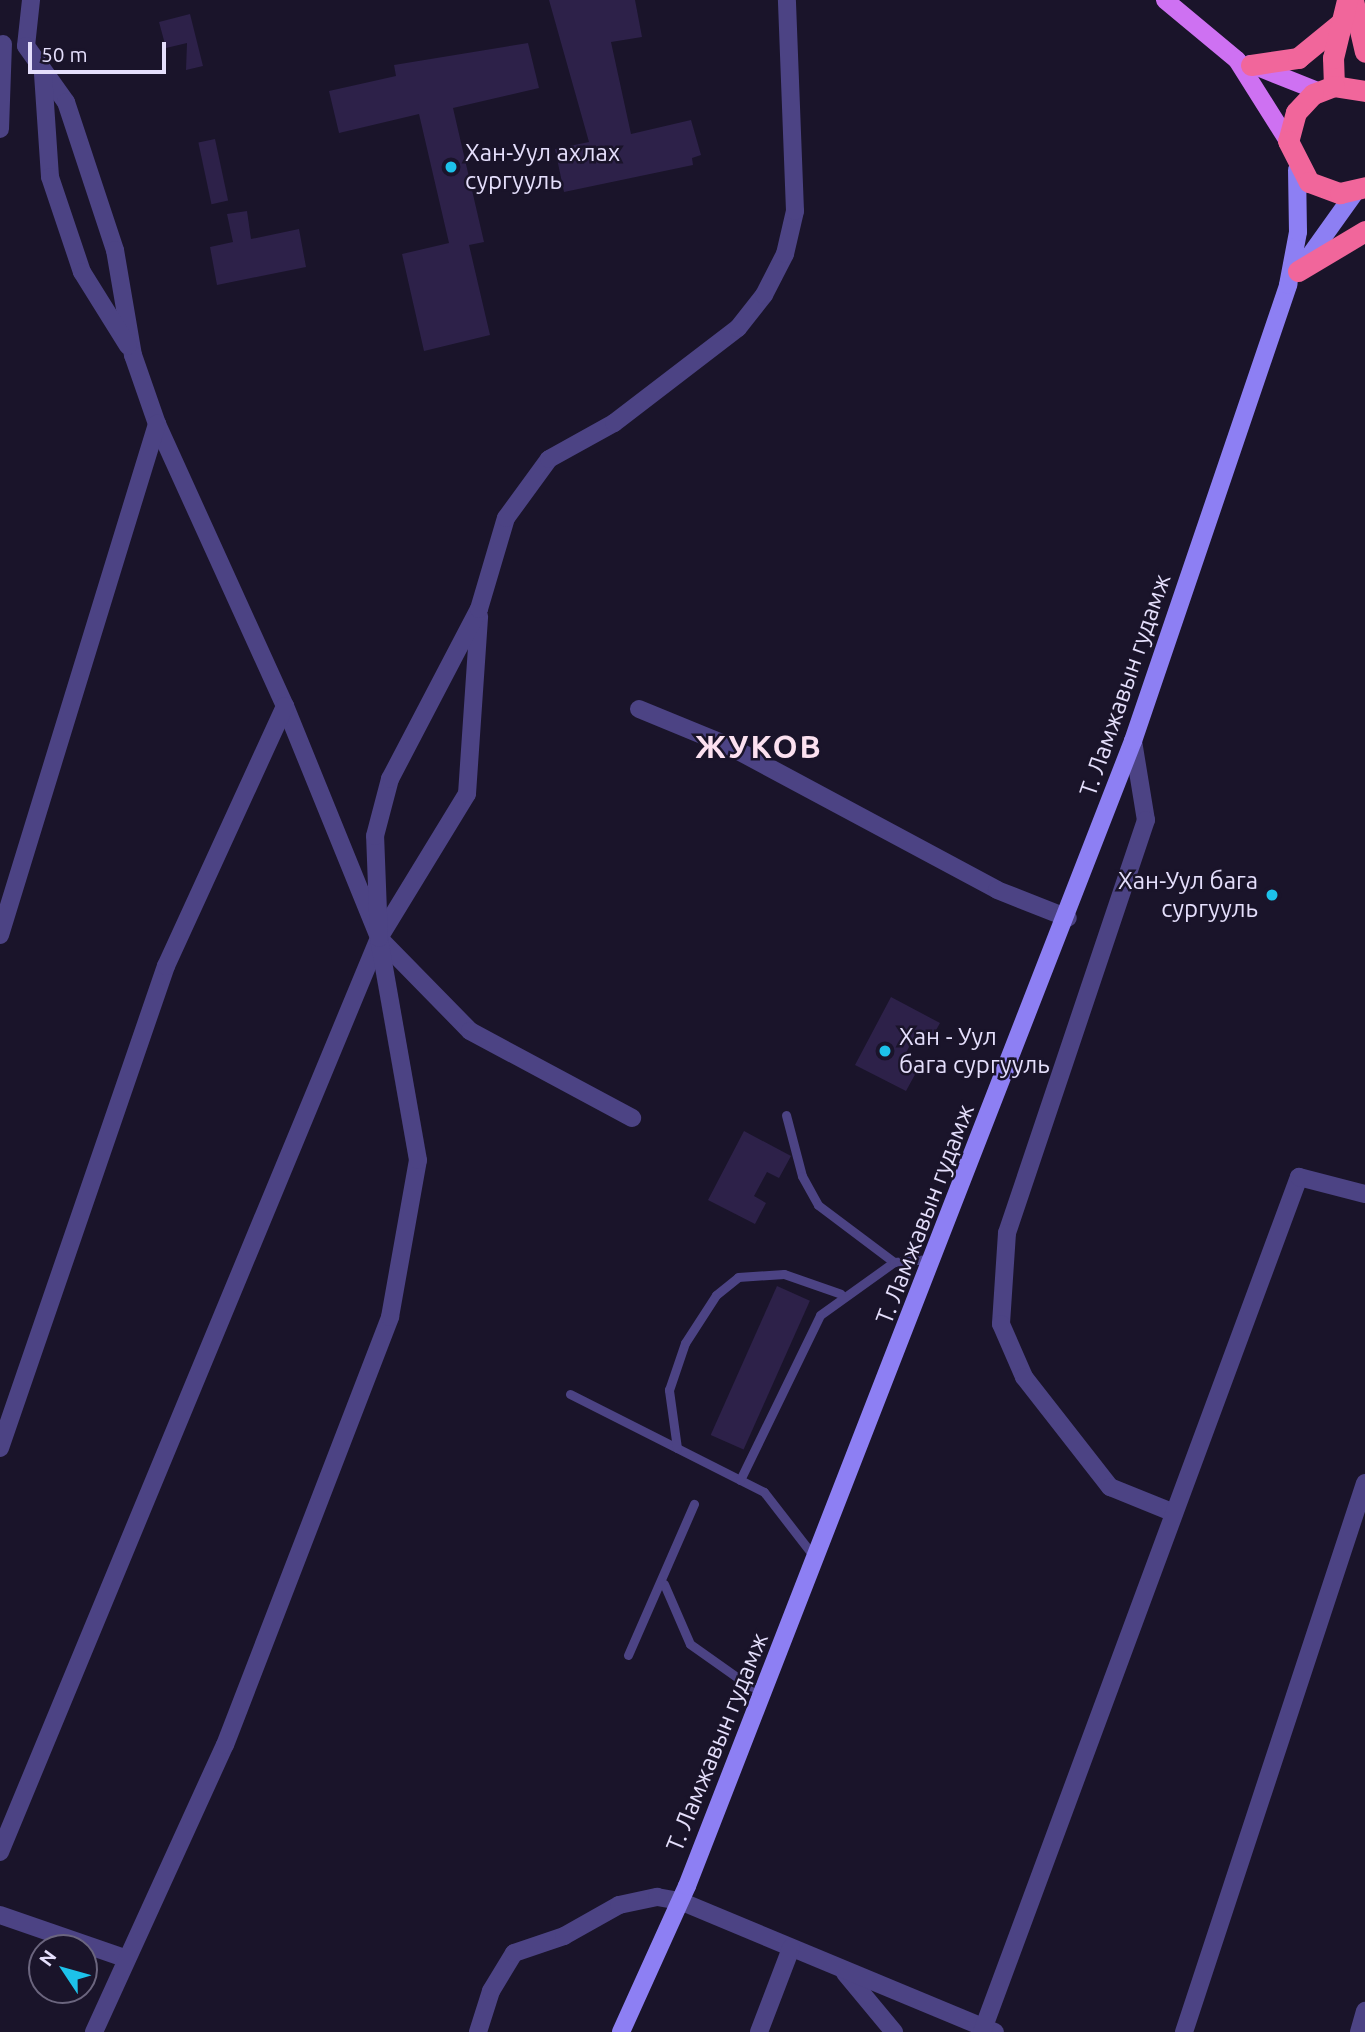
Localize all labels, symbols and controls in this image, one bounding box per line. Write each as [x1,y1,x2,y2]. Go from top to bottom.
scale bar [32,28,170,72]
text: 50 m [41,42,88,66]
place label: Хан-Уул ахлах сургууль [465,139,620,195]
marker: Хан-Уул ахлах сургууль [443,159,459,175]
street label: Т. Ламжавын гудамж [1073,570,1177,800]
district label: ЖУКОВ [696,727,822,765]
place label: Хан-Уул бага сургууль [1118,867,1258,923]
marker: Хан-Уул бага сургууль [1264,887,1280,903]
place label: Хан - Уул бага сургууль [899,1023,1050,1079]
marker: Хан - Уул бага сургууль [877,1043,893,1059]
street label: Т. Ламжавын гудамж [870,1100,980,1328]
street label: Т. Ламжавын гудамж [660,1628,774,1856]
north arrow [28,1934,98,2004]
text: N [35,1946,61,1970]

